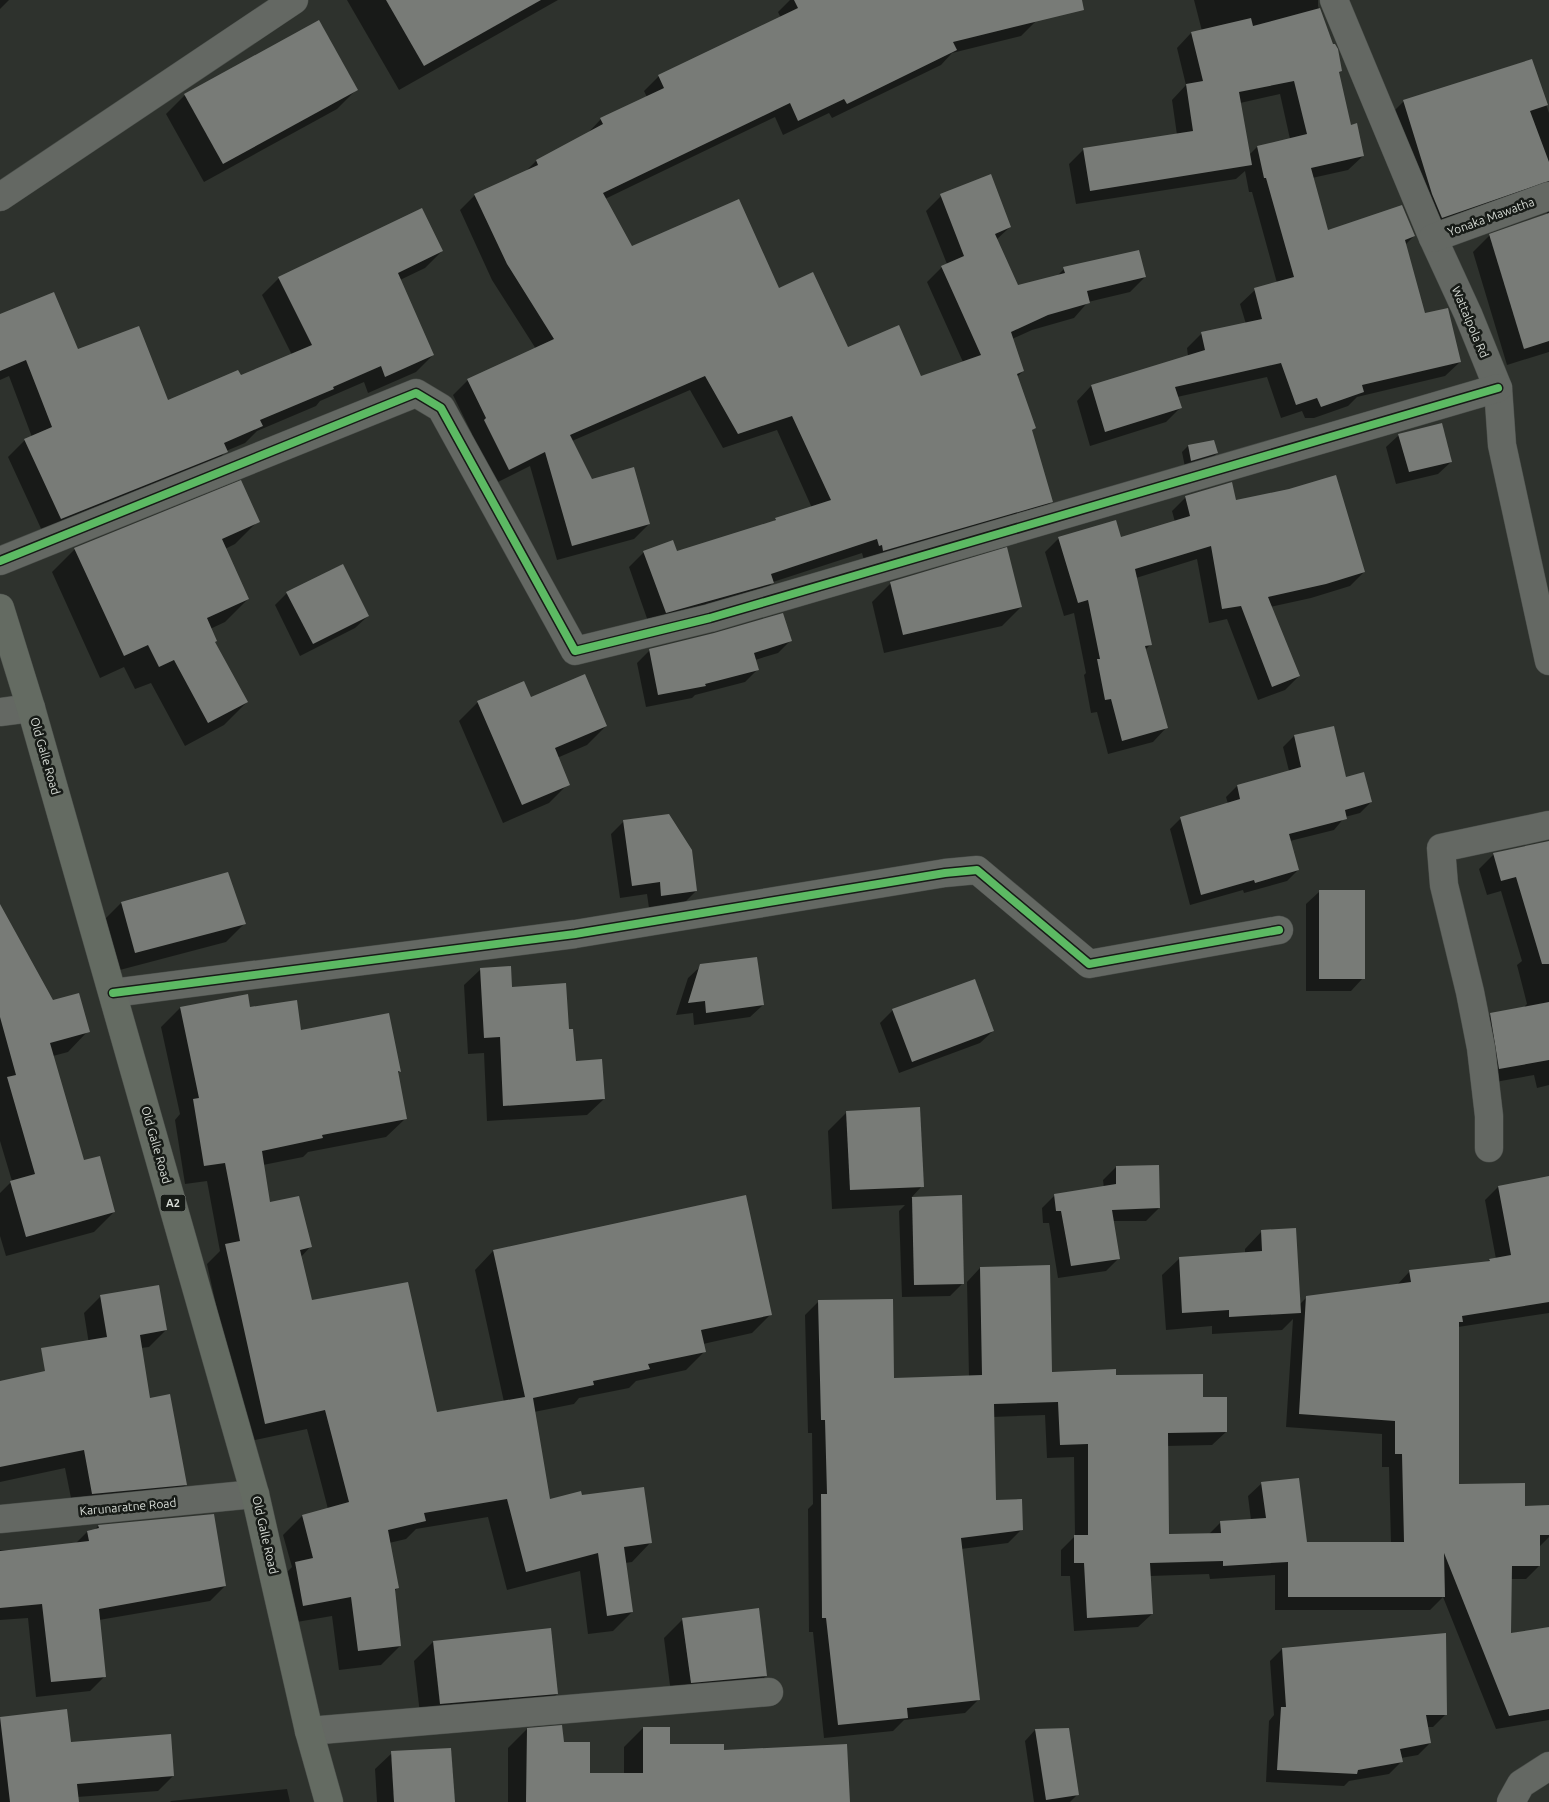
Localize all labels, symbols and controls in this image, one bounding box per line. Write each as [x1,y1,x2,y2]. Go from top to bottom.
street label: Yonaka Mawatha [1446,195,1536,238]
street label: Wattalpola Rd [1450,284,1491,359]
street label: Old Galle Road [28,716,63,796]
street label: Old Galle Road [139,1105,174,1185]
road number: A2 [160,1194,186,1212]
street label: Old Galle Road [250,1495,281,1575]
street label: Karunaratne Road [79,1496,177,1517]

